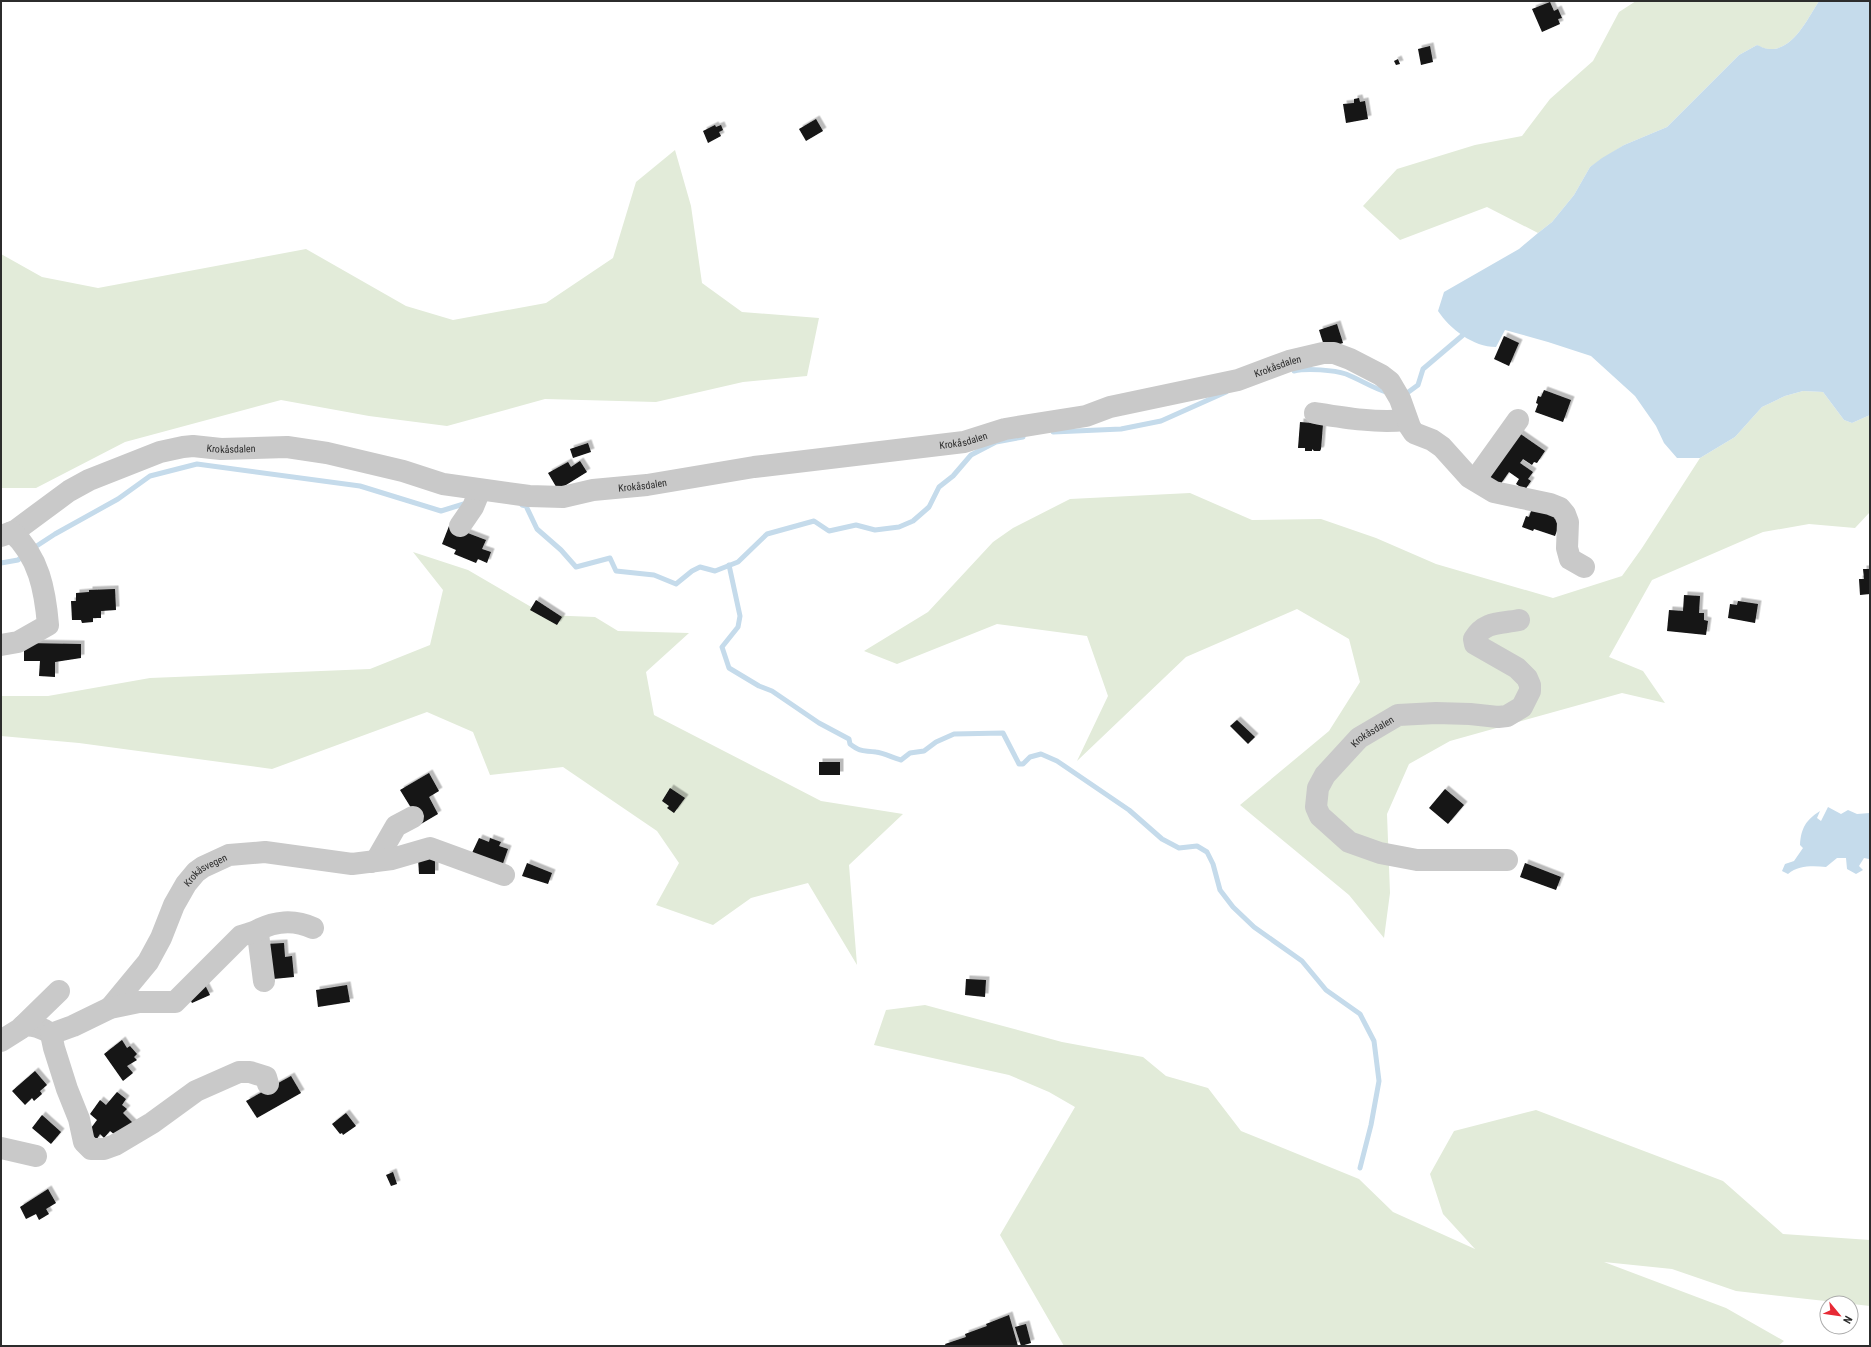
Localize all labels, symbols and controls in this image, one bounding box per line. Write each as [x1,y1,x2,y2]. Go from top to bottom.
street label: Krokåsdalen [1253,353,1302,379]
street label: Krokåsdalen [939,430,989,451]
street label: Krokåsdalen [206,442,256,455]
street label: Krokåsdalen [618,477,668,494]
street label: Krokåsdalen [1349,714,1396,749]
street label: Krokåsvegen [182,852,229,889]
north arrow [1819,1295,1859,1335]
text: N [1840,1314,1855,1326]

